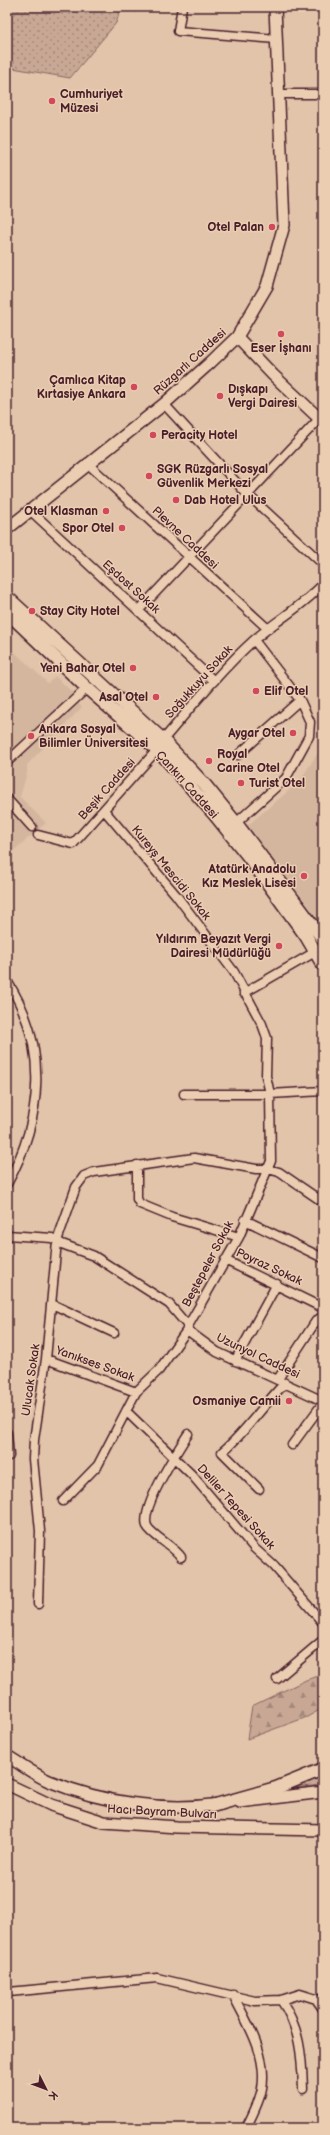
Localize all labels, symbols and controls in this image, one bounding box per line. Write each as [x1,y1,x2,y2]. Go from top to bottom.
place label: Cumhuriyet Müzesi [60,87,123,116]
marker: Cumhuriyet Müzesi [47,96,57,106]
place label: Otel Palan [208,220,264,235]
marker: Otel Palan [267,222,277,232]
street label: Rüzgarlı Caddesi [151,325,230,399]
marker: Eser İşhanı [276,329,286,339]
place label: Eser İşhanı [250,339,312,356]
place label: Çamlıca Kitap Kırtasiye Ankara [37,373,126,402]
marker: Çamlıca Kitap Kırtasiye Ankara [129,382,139,392]
place label: Dışkapı Vergi Dairesi [228,382,297,411]
marker: Dışkapı Vergi Dairesi [215,391,225,401]
place label: Peracity Hotel [161,428,238,443]
marker: Peracity Hotel [148,430,158,440]
place label: SGK Rüzgarlı Sosyal Güvenlik Merkezi [157,462,268,491]
marker: SGK Rüzgarlı Sosyal Güvenlik Merkezi [144,471,154,481]
place label: Dab Hotel Ulus [184,493,267,508]
marker: Dab Hotel Ulus [171,495,181,505]
place label: Otel Klasman [24,504,98,519]
street label: Plevne Caddesi [149,504,221,573]
marker: Otel Klasman [101,506,111,516]
place label: Spor Otel [62,521,114,536]
marker: Spor Otel [117,523,127,533]
street label: Eşdost Sokak [99,557,163,617]
place label: Stay City Hotel [40,604,120,619]
marker: Stay City Hotel [27,606,37,616]
street label: Soğukkuyu Sokak [162,642,236,722]
place label: Yeni Bahar Otel [40,661,125,676]
marker: Yeni Bahar Otel [128,663,138,673]
place label: Elif Otel [264,684,308,699]
marker: Elif Otel [251,686,261,696]
place label: Asal Otel [98,690,148,705]
marker: Asal Otel [151,692,161,702]
place label: Ankara Sosyal Bilimler Üniversitesi [38,722,148,751]
place label: Aygar Otel [227,726,285,741]
marker: Aygar Otel [288,728,298,738]
marker: Ankara Sosyal Bilimler Üniversitesi [26,731,36,741]
place label: Royal Carine Otel [217,747,280,776]
street label: Çankırı Caddesi [153,748,222,822]
street label: Beşik Caddesi [75,755,139,823]
marker: Royal Carine Otel [204,756,214,766]
place label: Turist Otel [249,776,305,791]
marker: Turist Otel [236,778,246,788]
street label: Kureyş Mescidi Sokak [128,823,214,923]
place label: Atatürk Anadolu Kız Meslek Lisesi [202,862,296,891]
marker: Atatürk Anadolu Kız Meslek Lisesi [299,871,309,881]
place label: Yıldırım Beyazıt Vergi Dairesi Müdürlüğü [156,932,271,961]
marker: Yıldırım Beyazıt Vergi Dairesi Müdürlüğü [274,941,284,951]
street label: Beştepeler Sokak [179,1218,237,1310]
street label: Poyraz Sokak [234,1245,305,1289]
street label: Uzunyol Caddesi [214,1330,302,1382]
street label: Yanıkses Sokak [53,1342,137,1385]
street label: Ulucak Sokak [19,1343,43,1417]
place label: Osmaniye Camii [193,1394,281,1409]
marker: Osmaniye Camii [284,1396,294,1406]
street label: Deliler Tepesi Sokak [194,1461,278,1553]
street label: Hacı Bayram Bulvarı [107,1802,217,1822]
north arrow [26,2069,66,2109]
text: K [45,2088,60,2103]

